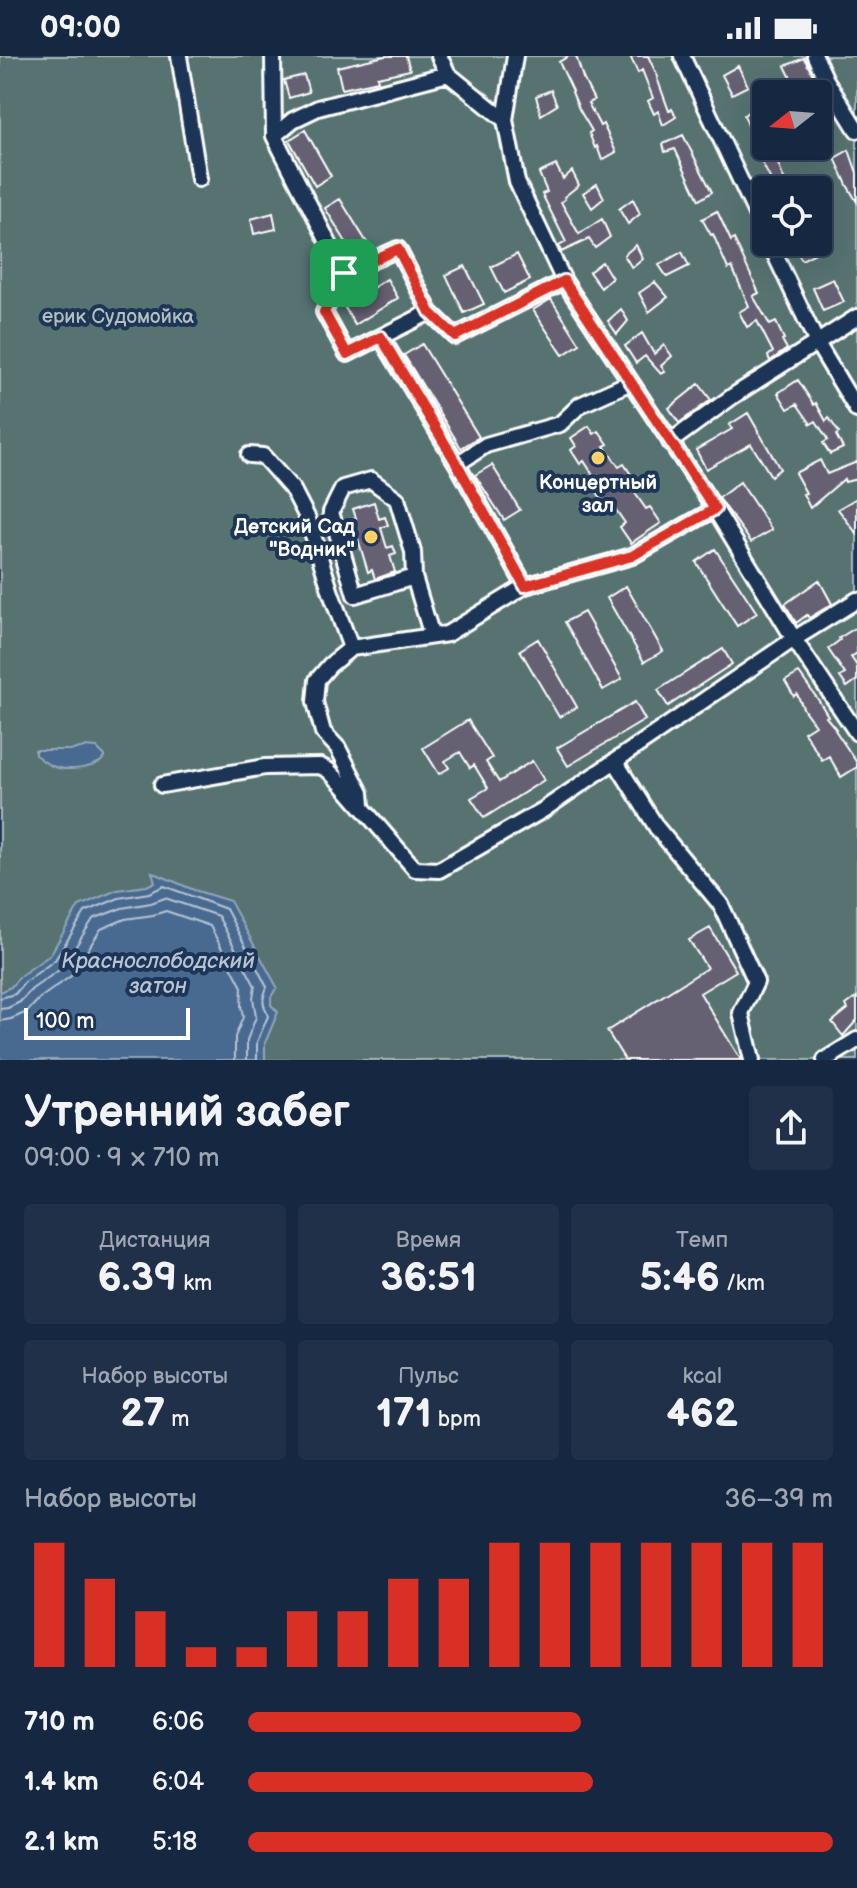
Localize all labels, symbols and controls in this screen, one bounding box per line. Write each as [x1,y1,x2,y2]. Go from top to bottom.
text: 09:00 [40,10,121,46]
north arrow [752,80,832,160]
map controls [752,80,832,256]
button: locate [752,176,832,256]
pin [310,239,378,307]
icon: arrive [322,251,366,295]
park label: ерик Судомойка [42,305,194,329]
marker: Концертный зал [589,449,607,467]
place label: Концертный зал [539,471,657,518]
place label: Детский Сад "Водник" [234,515,355,562]
marker: Детский Сад "Водник" [362,528,380,546]
water label: Краснослободский затон [61,948,255,1000]
scale bar [24,1004,190,1040]
text: 100 m [36,1008,95,1035]
text: Утренний забег [24,1086,350,1139]
button: share [749,1086,833,1170]
text: 09:00 · 9 × 710 m [24,1143,219,1174]
text: Дистанция [99,1227,211,1254]
text: Время [396,1227,461,1254]
text: Темп [676,1227,728,1254]
text: 6.39 [97,1254,177,1302]
text: 36:51 [380,1254,477,1302]
text: 5:46 [639,1254,720,1302]
text: km [177,1270,212,1297]
text: /km [720,1270,765,1297]
text: Набор высоты [82,1363,228,1390]
text: Пульс [398,1363,459,1390]
text: kcal [682,1363,722,1390]
text: 27 [120,1390,165,1438]
text: 171 [376,1390,432,1438]
text: 462 [666,1390,738,1438]
text: m [165,1406,189,1433]
text: bpm [432,1406,481,1433]
text: Набор высоты [24,1484,197,1515]
text: 36–39 m [724,1484,833,1515]
text: 710 m [24,1707,95,1738]
text: 6:06 [152,1707,204,1738]
text: 1.4 km [24,1767,99,1798]
text: 6:04 [152,1767,204,1798]
text: 2.1 km [24,1827,99,1858]
text: 5:18 [152,1827,197,1858]

